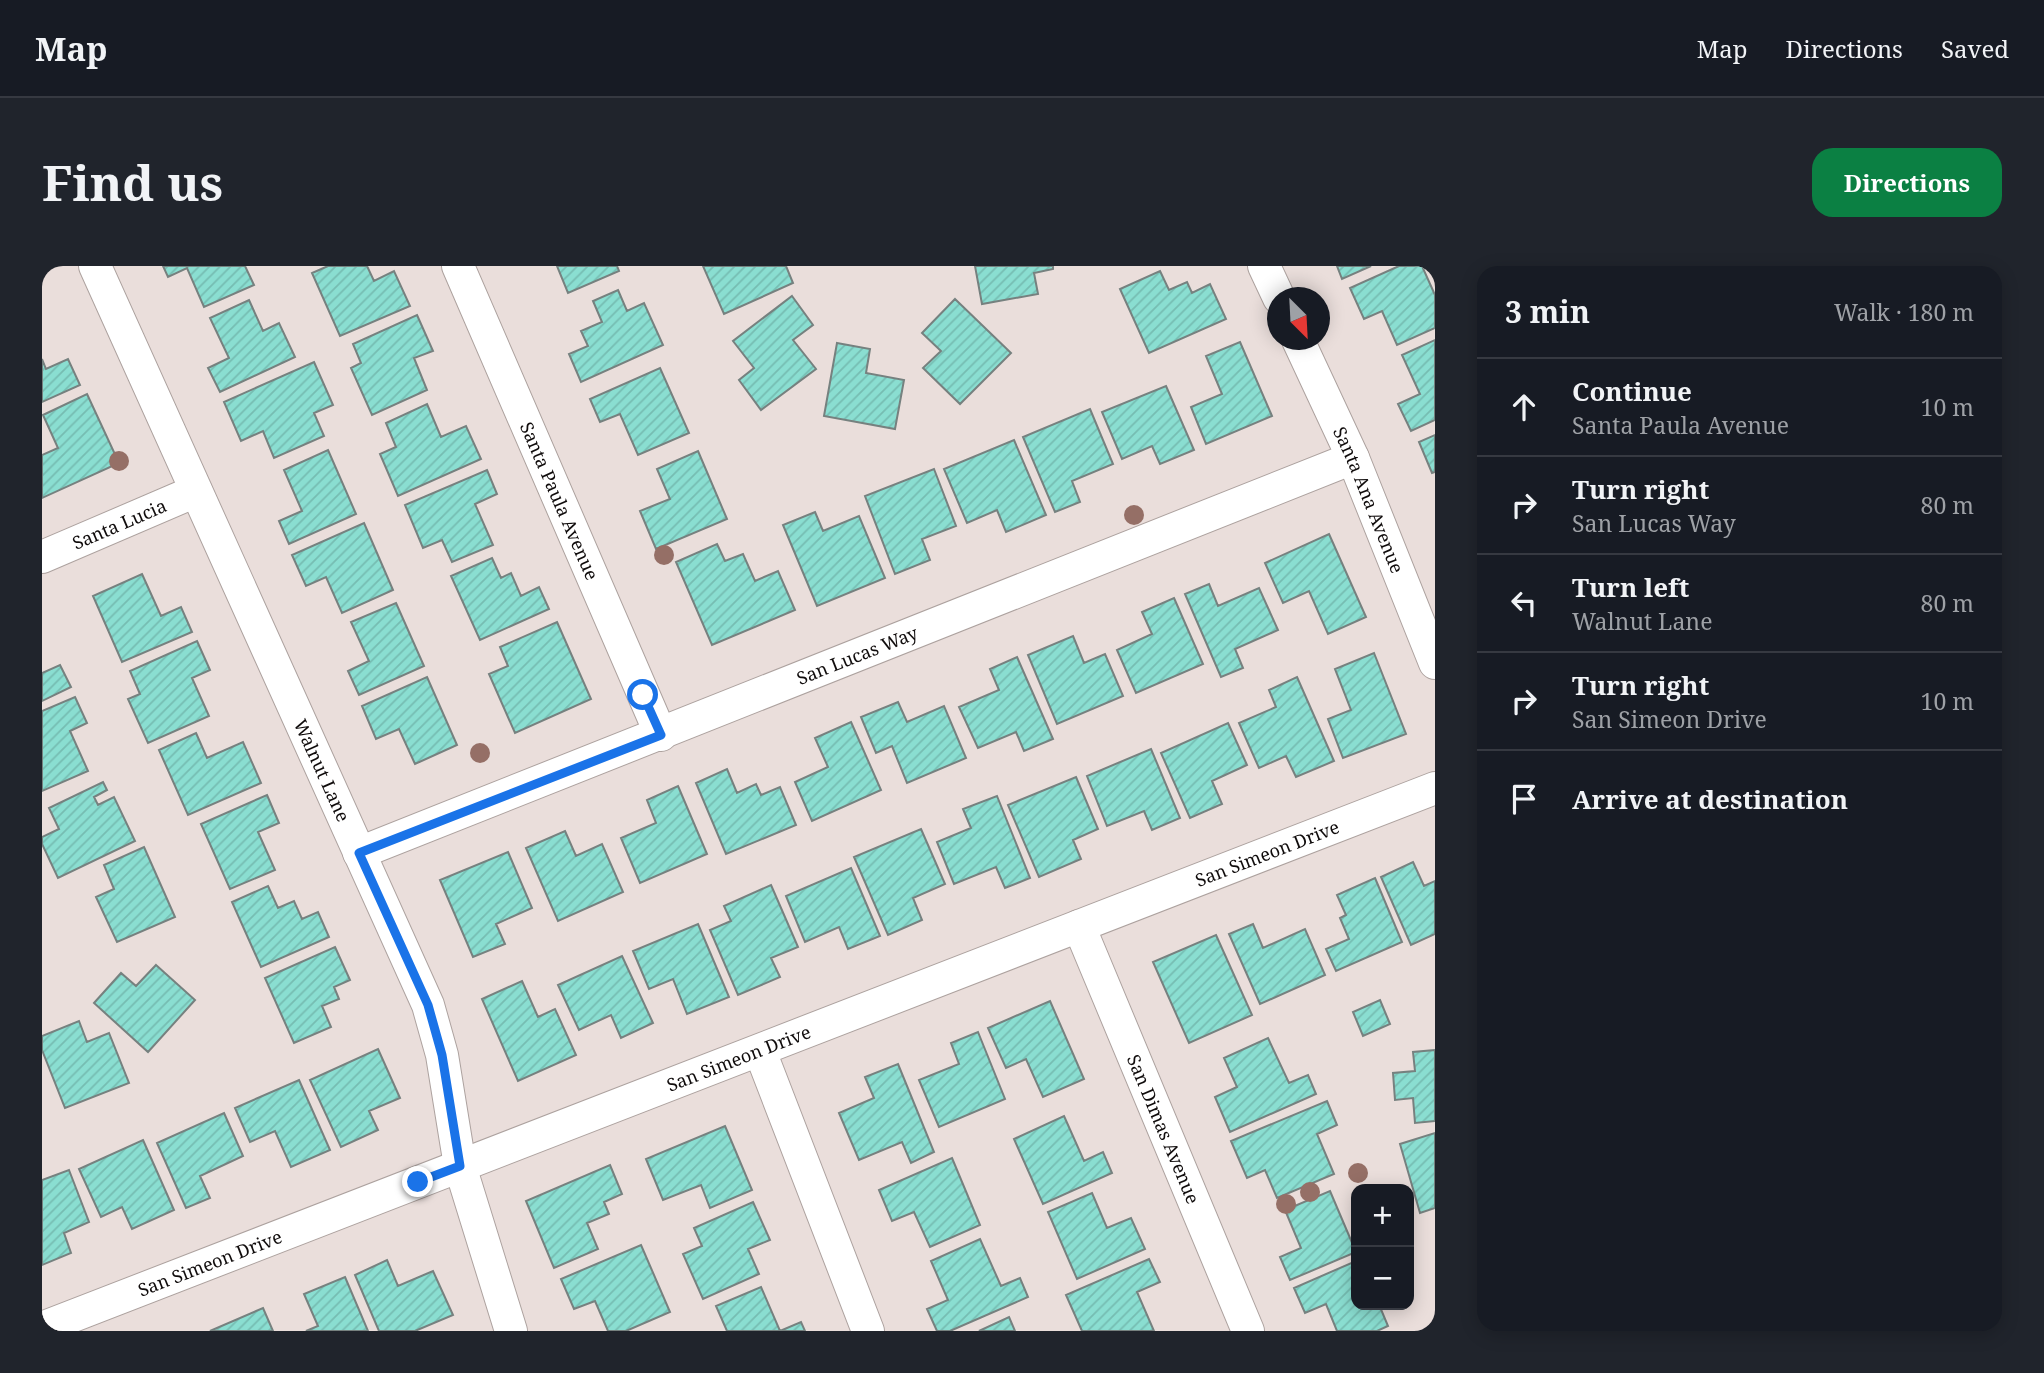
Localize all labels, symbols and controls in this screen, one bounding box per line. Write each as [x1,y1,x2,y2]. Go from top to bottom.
text: Map [35,26,108,71]
text: Map [1697,32,1748,65]
text: Directions [1786,32,1903,65]
text: Saved [1941,32,2009,65]
button: Directions [1812,148,2002,217]
text: Find us [42,149,223,215]
north arrow [1267,287,1330,350]
text: 3 min [1505,291,1590,332]
text: Walk · 180 m [1834,296,1974,328]
text: Continue [1572,373,1692,409]
icon: ahead [1505,388,1543,426]
text: 10 m [1921,391,1974,423]
text: Santa Paula Avenue [1572,409,1789,441]
street label: Santa Paula Avenue [515,418,604,584]
street label: Santa Ana Avenue [1328,423,1410,577]
text: Turn right [1572,471,1709,507]
icon: right [1505,486,1543,524]
text: 80 m [1921,489,1974,521]
street label: Santa Lucia [68,493,170,555]
text: San Lucas Way [1572,507,1736,539]
text: Turn left [1572,569,1689,605]
icon: left [1505,584,1543,622]
text: 80 m [1921,587,1974,619]
text: Walnut Lane [1572,605,1712,637]
street label: San Lucas Way [793,620,922,690]
text: Turn right [1572,667,1709,703]
route start [627,679,658,710]
icon: right [1505,682,1543,720]
text: 10 m [1921,685,1974,717]
text: San Simeon Drive [1572,703,1767,735]
street label: Walnut Lane [289,715,356,825]
icon: arrive [1505,780,1543,818]
text: Arrive at destination [1572,781,1848,817]
street label: San Simeon Drive [1192,814,1343,892]
street label: San Simeon Drive [663,1019,814,1097]
street label: San Dimas Avenue [1122,1051,1206,1207]
route end [402,1166,433,1197]
map controls [1351,1184,1414,1310]
button: + [1351,1184,1414,1247]
street label: San Simeon Drive [134,1224,285,1302]
button: − [1351,1247,1414,1310]

